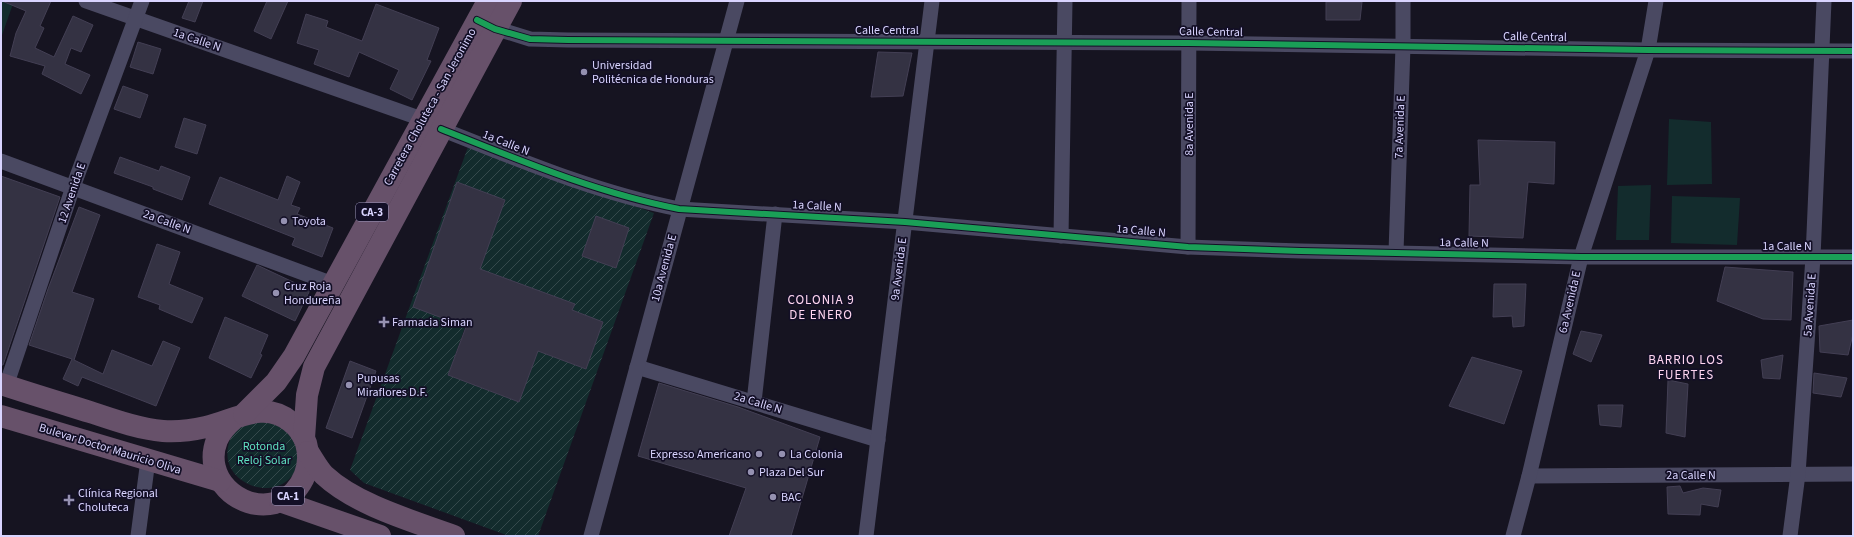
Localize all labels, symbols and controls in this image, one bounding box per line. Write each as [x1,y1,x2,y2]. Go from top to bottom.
street label: Calle Central [855,22,919,39]
street label: Calle Central [1179,23,1243,41]
street label: 1a Calle N [171,24,223,56]
street label: Carretera Choluteca - San Jeronimo [379,25,481,189]
street label: Calle Central [1503,28,1567,46]
place label: Universidad Politécnica de Honduras [592,57,714,88]
marker: Universidad Politécnica de Honduras [579,67,589,77]
street label: 8a Avenida E [1181,92,1198,156]
street label: 7a Avenida E [1390,95,1410,159]
street label: 1a Calle N [480,126,532,160]
street label: 12 Avenida E [54,160,90,226]
street label: 1a Calle N [792,196,842,216]
road number: CA-3 [356,203,388,221]
street label: 2a Calle N [141,206,193,238]
place label: Toyota [292,213,326,230]
marker: Toyota [279,216,289,226]
street label: 1a Calle N [1116,220,1166,242]
street label: 10a Avenida E [647,232,681,304]
street label: 1a Calle N [1439,234,1489,252]
street label: 9a Avenida E [887,237,911,301]
street label: 1a Calle N [1762,238,1812,255]
street label: 6a Avenida E [1555,269,1585,335]
street label: 5a Avenida E [1799,273,1821,337]
place label: Cruz Roja Hondureña [284,278,341,309]
marker: Cruz Roja Hondureña [271,288,281,298]
district label: COLONIA 9 DE ENERO [787,291,855,324]
place label: Farmacia Siman [392,314,473,331]
marker: Farmacia Siman [379,317,389,327]
district label: BARRIO LOS FUERTES [1648,351,1724,384]
place label: Pupusas Miraflores D.F. [357,370,428,401]
marker: Pupusas Miraflores D.F. [344,380,354,390]
street label: 2a Calle N [732,388,784,418]
street label: Bulevar Doctor Mauricio Oliva [37,419,183,479]
park label: Rotonda Reloj Solar [237,438,292,469]
place label: Expresso Americano [650,446,751,463]
place label: La Colonia [790,446,843,463]
marker: Expresso Americano [754,449,764,459]
marker: La Colonia [777,449,787,459]
place label: Plaza Del Sur [759,464,825,481]
marker: Plaza Del Sur [746,467,756,477]
street label: 2a Calle N [1666,467,1716,484]
place label: Clínica Regional Choluteca [78,485,158,516]
road number: CA-1 [272,487,304,505]
place label: BAC [781,489,801,506]
marker: BAC [768,492,778,502]
marker: Clínica Regional Choluteca [63,494,75,506]

